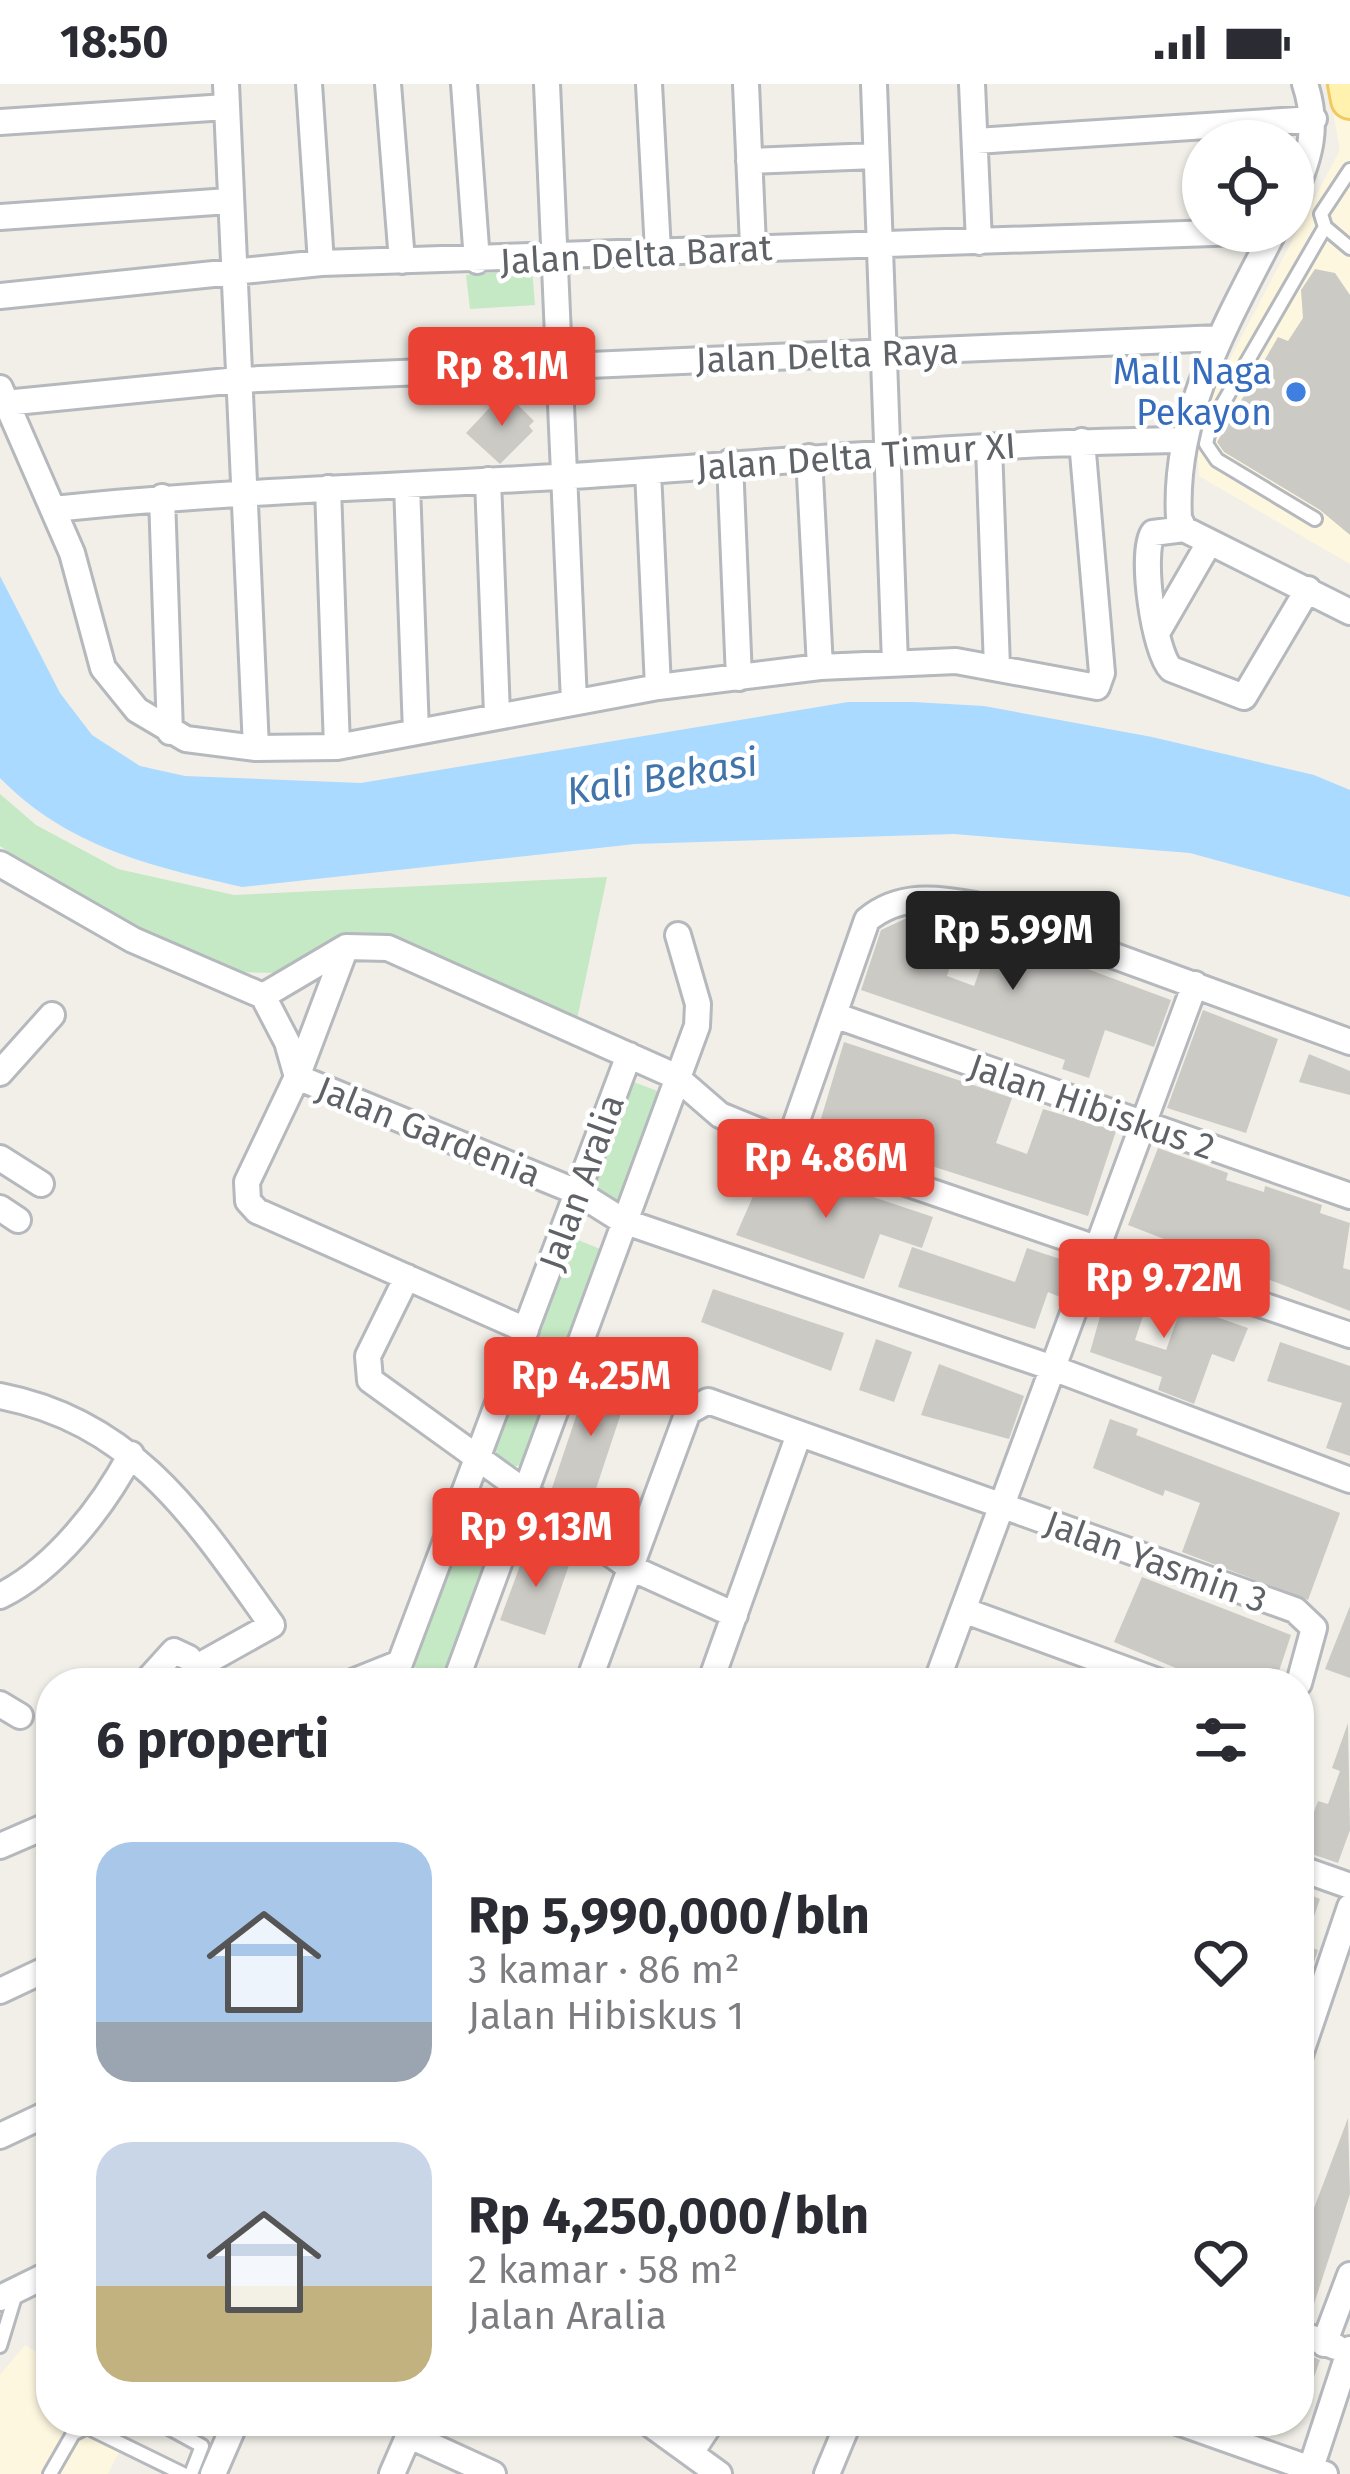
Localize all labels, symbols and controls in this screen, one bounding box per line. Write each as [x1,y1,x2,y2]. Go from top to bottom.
text: 18:50 [60,15,169,69]
map controls [1182,120,1314,252]
button: locate [1182,120,1314,252]
street label: Jalan Delta Barat [499,226,773,284]
pin: Rp 8.1M [391,327,613,429]
street label: Jalan Delta Raya [695,329,959,383]
text: Rp 8.1M [435,343,569,389]
place label: Mall Naga Pekayon [1113,350,1272,435]
marker: Mall Naga Pekayon [1283,379,1309,405]
street label: Jalan Delta Timur XI [695,424,1017,490]
water label: Kali Bekasi [563,739,761,815]
pin: Rp 5.99M [889,891,1137,993]
text: Rp 5.99M [933,907,1093,953]
street label: Jalan Hibiskus 2 [963,1044,1220,1170]
street label: Jalan Gardenia [310,1067,547,1197]
street label: Jalan Aralia [530,1089,634,1276]
pin: Rp 4.86M [702,1119,950,1221]
text: Rp 4.86M [744,1135,908,1181]
pin: Rp 9.72M [1040,1239,1288,1341]
text: Rp 9.72M [1086,1255,1242,1301]
pin: Rp 4.25M [467,1337,715,1439]
text: Rp 4.25M [511,1353,671,1399]
pin: Rp 9.13M [412,1488,660,1590]
street label: Jalan Yasmin 3 [1038,1501,1273,1623]
text: Rp 9.13M [460,1504,612,1550]
icon: filters [1188,1707,1254,1773]
text: 6 properti [96,1709,329,1771]
text: Rp 5,990,000/bln [468,1885,870,1947]
icon: home [192,1890,336,2034]
icon: heart [1188,1929,1254,1995]
text: 3 kamar · 86 m² [468,1947,740,1993]
text: Jalan Hibiskus 1 [468,1993,744,2039]
text: Rp 4,250,000/bln [468,2185,869,2247]
icon: home [192,2190,336,2334]
icon: heart [1188,2229,1254,2295]
text: 2 kamar · 58 m² [468,2247,738,2293]
text: Jalan Aralia [468,2293,667,2339]

